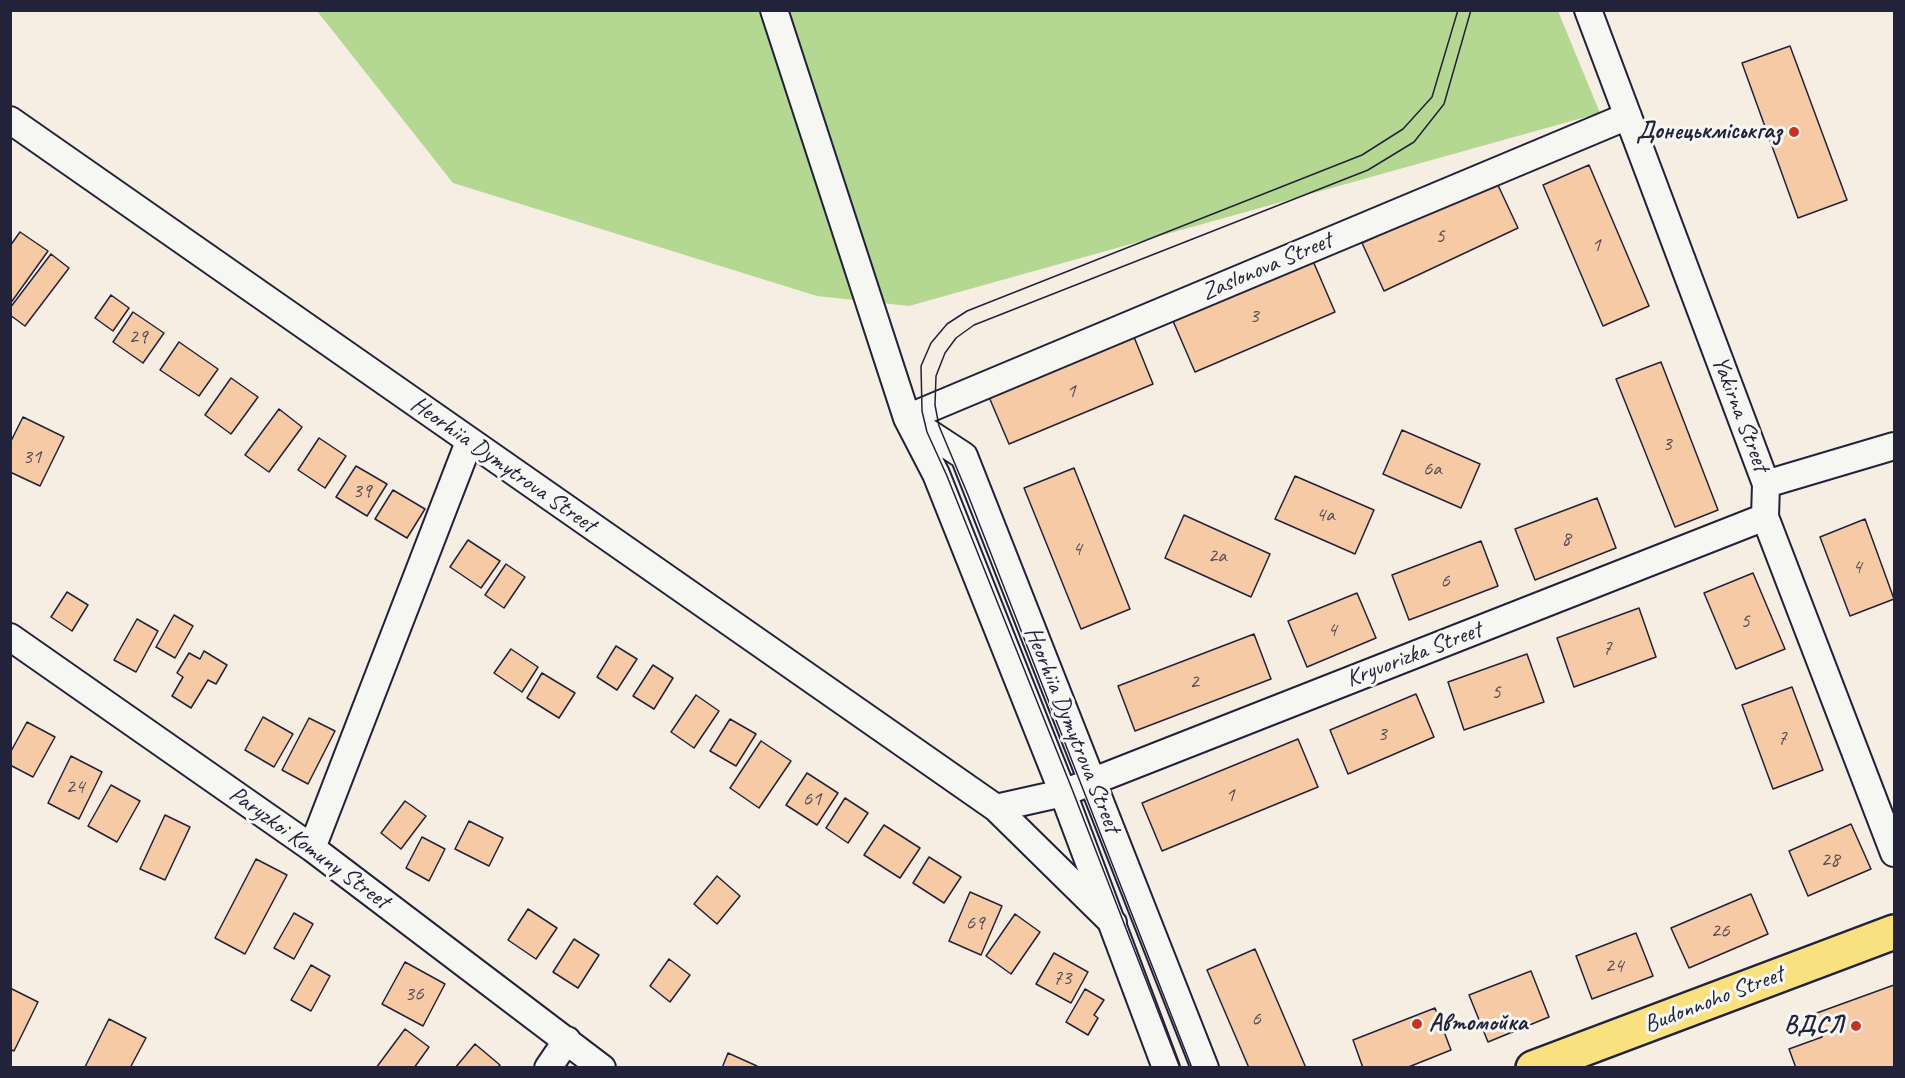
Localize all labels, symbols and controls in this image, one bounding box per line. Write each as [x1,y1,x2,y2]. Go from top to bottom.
place label: Донецькміськгаз [1636,118,1782,146]
marker: Донецькміськгаз [1787,125,1801,139]
house number: 5 [1435,223,1445,249]
street label: Zaslonova Street [1197,227,1337,307]
house number: 1 [1591,232,1601,258]
house number: 3 [1249,303,1259,329]
house number: 29 [129,324,147,350]
street label: Yakirna Street [1705,352,1775,476]
house number: 1 [1066,378,1076,404]
street label: Heorhiia Dymytrova Street [405,390,601,540]
house number: 3 [1662,431,1672,457]
house number: 31 [23,444,41,470]
house number: 6а [1423,456,1441,482]
house number: 39 [353,478,371,504]
house number: 4а [1316,502,1334,528]
house number: 8 [1561,526,1571,552]
house number: 4 [1072,536,1082,562]
house number: 2а [1208,543,1226,569]
house number: 4 [1852,554,1862,580]
house number: 6 [1440,568,1450,594]
house number: 5 [1740,608,1750,634]
street label: Kryvorizka Street [1342,616,1486,694]
house number: 4 [1327,617,1337,643]
street label: Heorhiia Dymytrova Street [1018,623,1126,837]
house number: 7 [1602,635,1612,661]
house number: 2 [1189,669,1199,695]
house number: 5 [1491,679,1501,705]
house number: 3 [1377,721,1387,747]
house number: 7 [1777,725,1787,751]
house number: 24 [66,774,84,800]
street label: Paryzkoi Komuny Street [223,780,395,916]
house number: 1 [1225,782,1235,808]
house number: 61 [803,786,821,812]
house number: 28 [1821,847,1839,873]
house number: 69 [966,910,984,936]
house number: 26 [1711,918,1729,944]
house number: 24 [1605,953,1623,979]
street label: Budonnoho Street [1640,960,1788,1040]
house number: 73 [1053,965,1071,991]
house number: 36 [405,981,423,1007]
house number: 6 [1251,1006,1261,1032]
place label: Автомойка [1429,1010,1527,1038]
place label: ВДСЛ [1784,1012,1844,1040]
marker: Автомойка [1410,1017,1424,1031]
marker: ВДСЛ [1849,1019,1863,1033]

